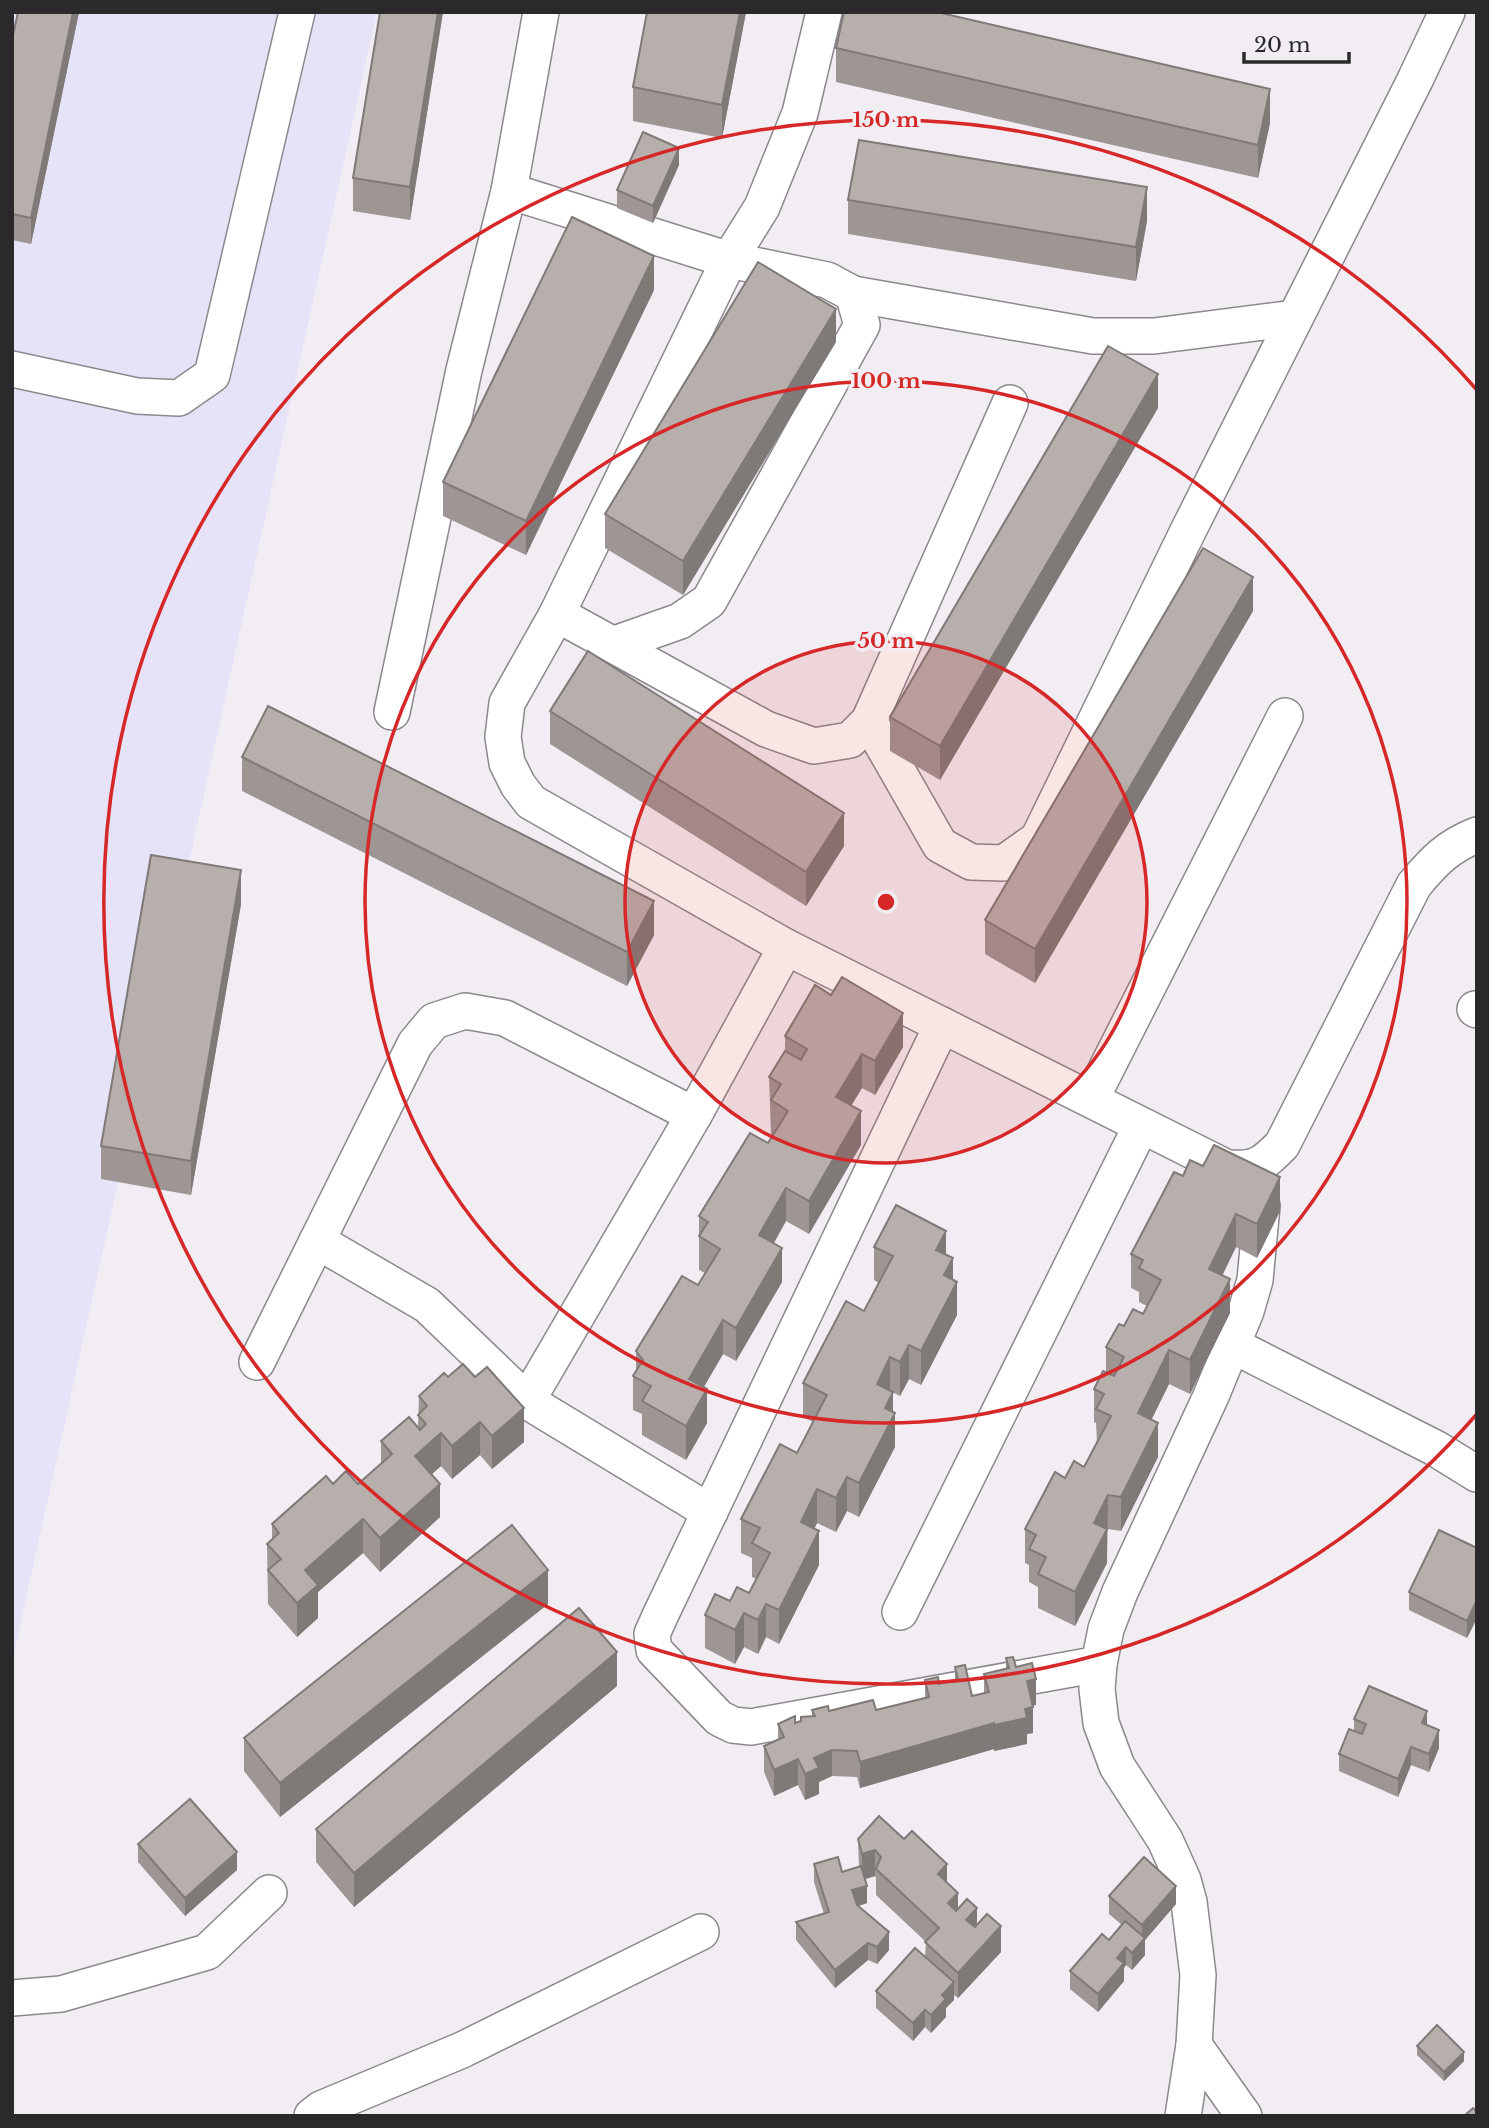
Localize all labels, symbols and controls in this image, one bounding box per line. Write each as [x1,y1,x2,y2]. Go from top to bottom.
scale bar [1244,21,1349,65]
text: 20 m [1254,32,1311,58]
text: 150 m [853,107,919,133]
text: 100 m [851,368,921,394]
text: 50 m [857,628,915,654]
centre of rings [874,890,898,914]

